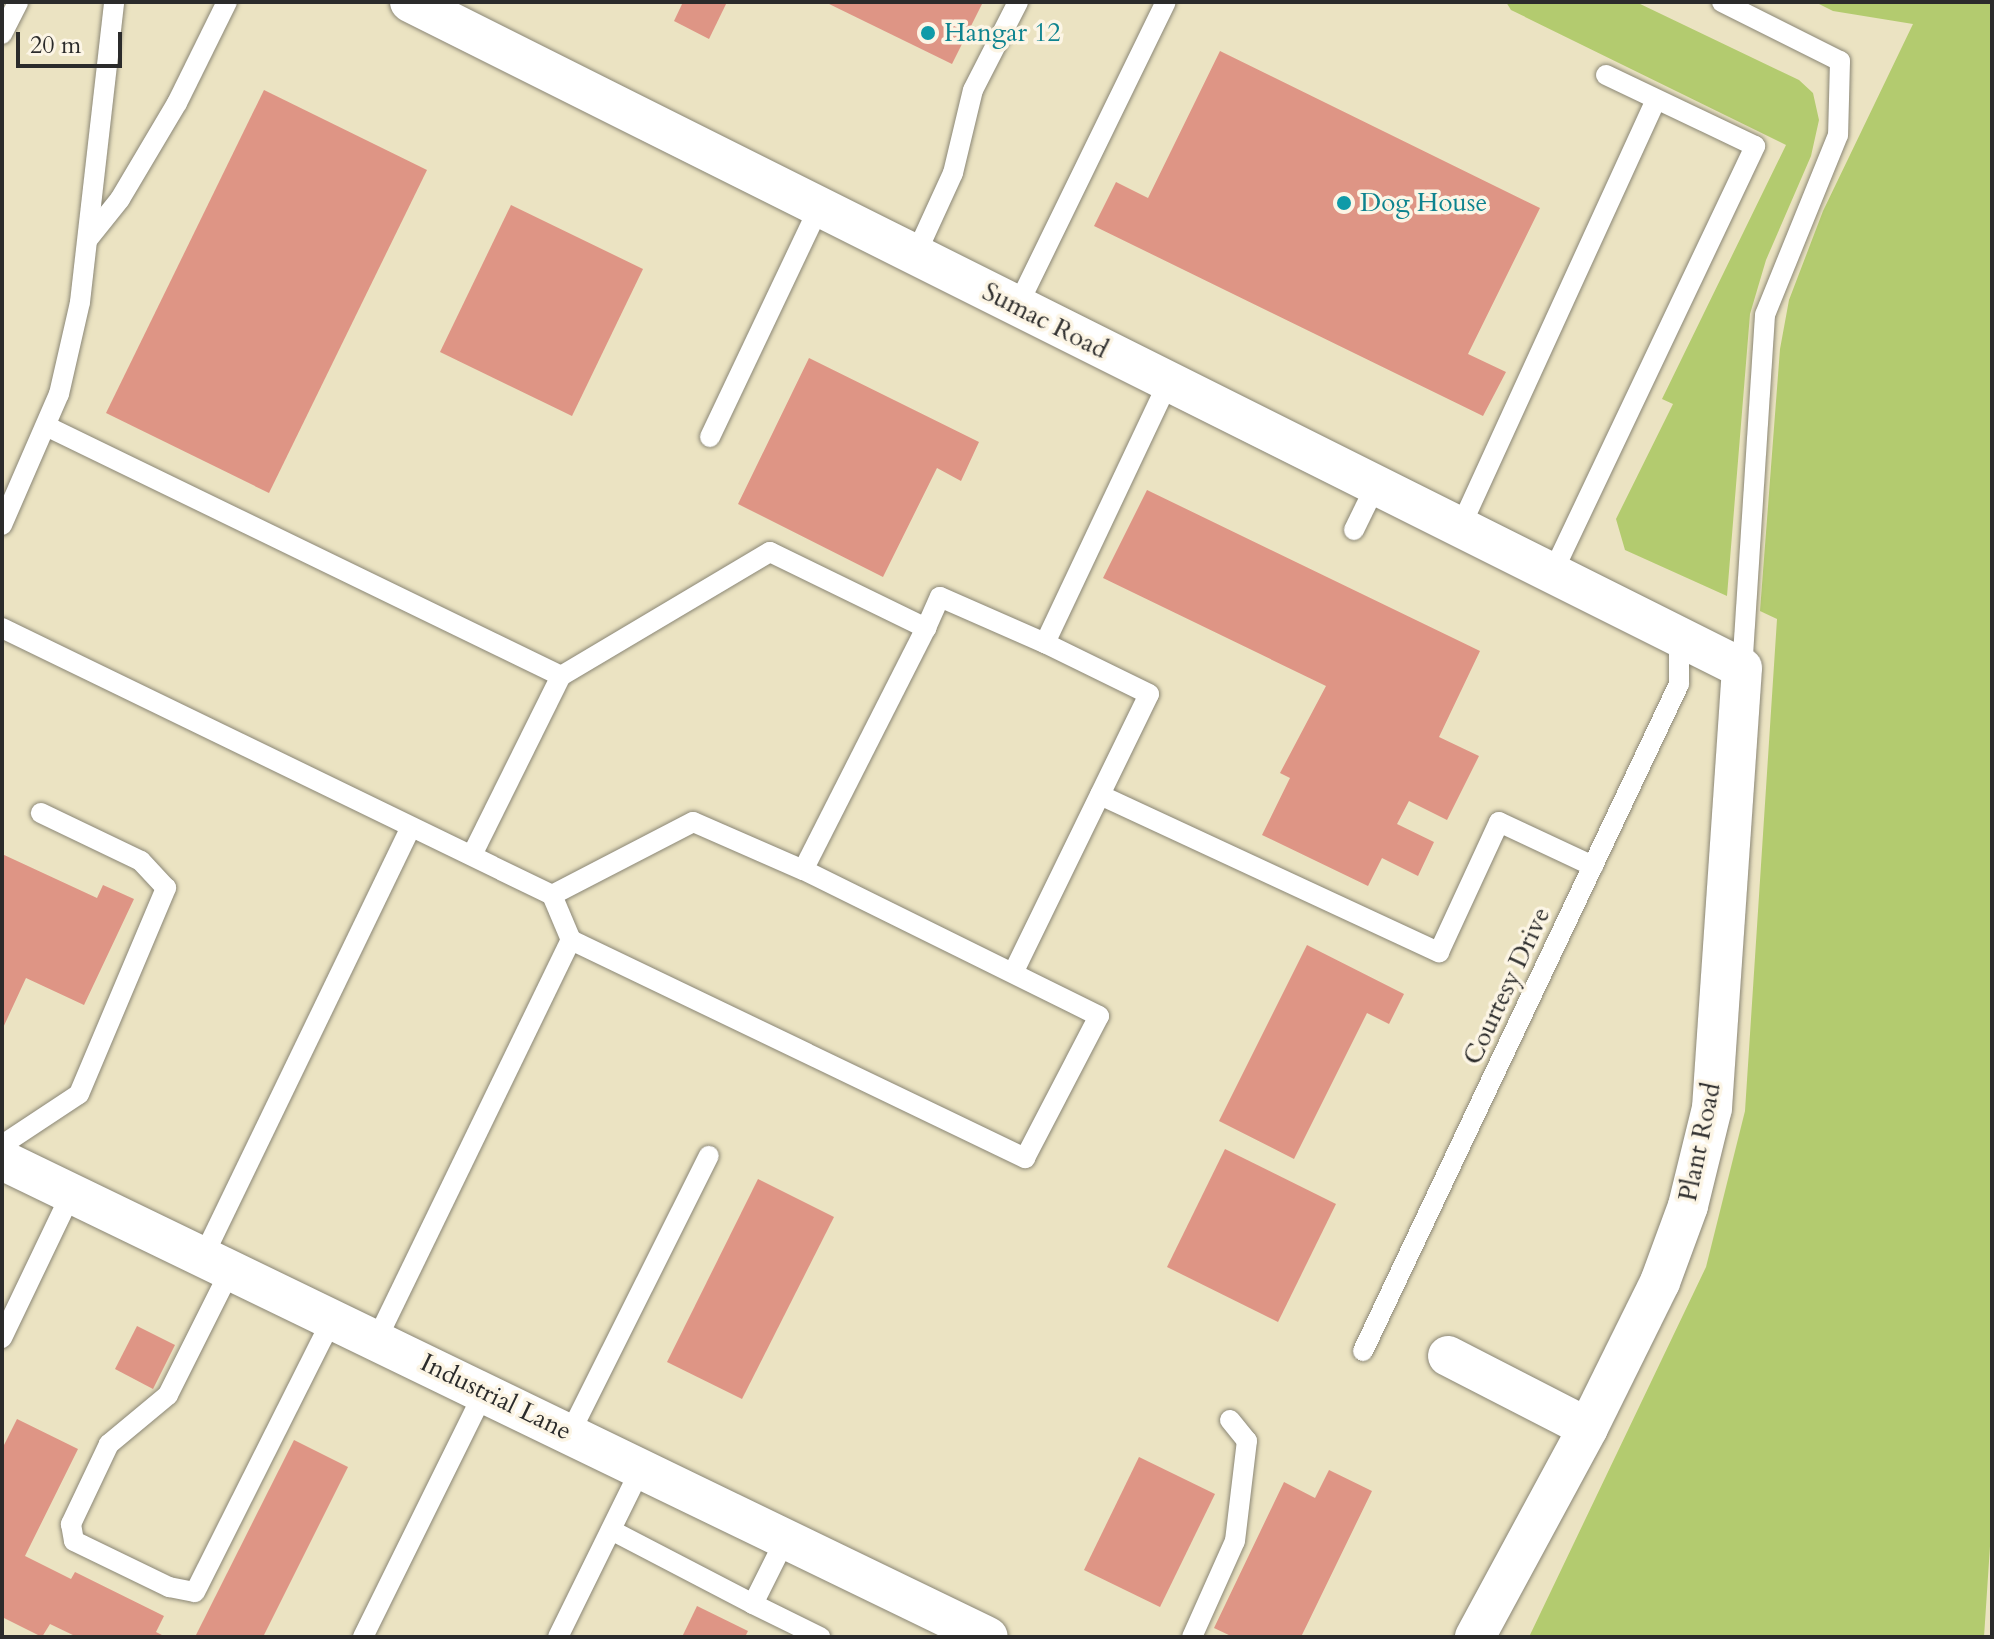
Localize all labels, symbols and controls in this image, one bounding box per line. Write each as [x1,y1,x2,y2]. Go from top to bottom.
scale bar [20,16,126,66]
place label: Hangar 12 [944,17,1061,49]
marker: Hangar 12 [919,24,937,42]
text: 20 m [30,29,81,62]
place label: Dog House [1360,187,1487,219]
marker: Dog House [1335,194,1353,212]
street label: Sumac Road [977,276,1113,366]
street label: Courtesy Drive [1457,902,1557,1070]
street label: Plant Road [1672,1080,1728,1204]
street label: Industrial Lane [416,1347,576,1447]

